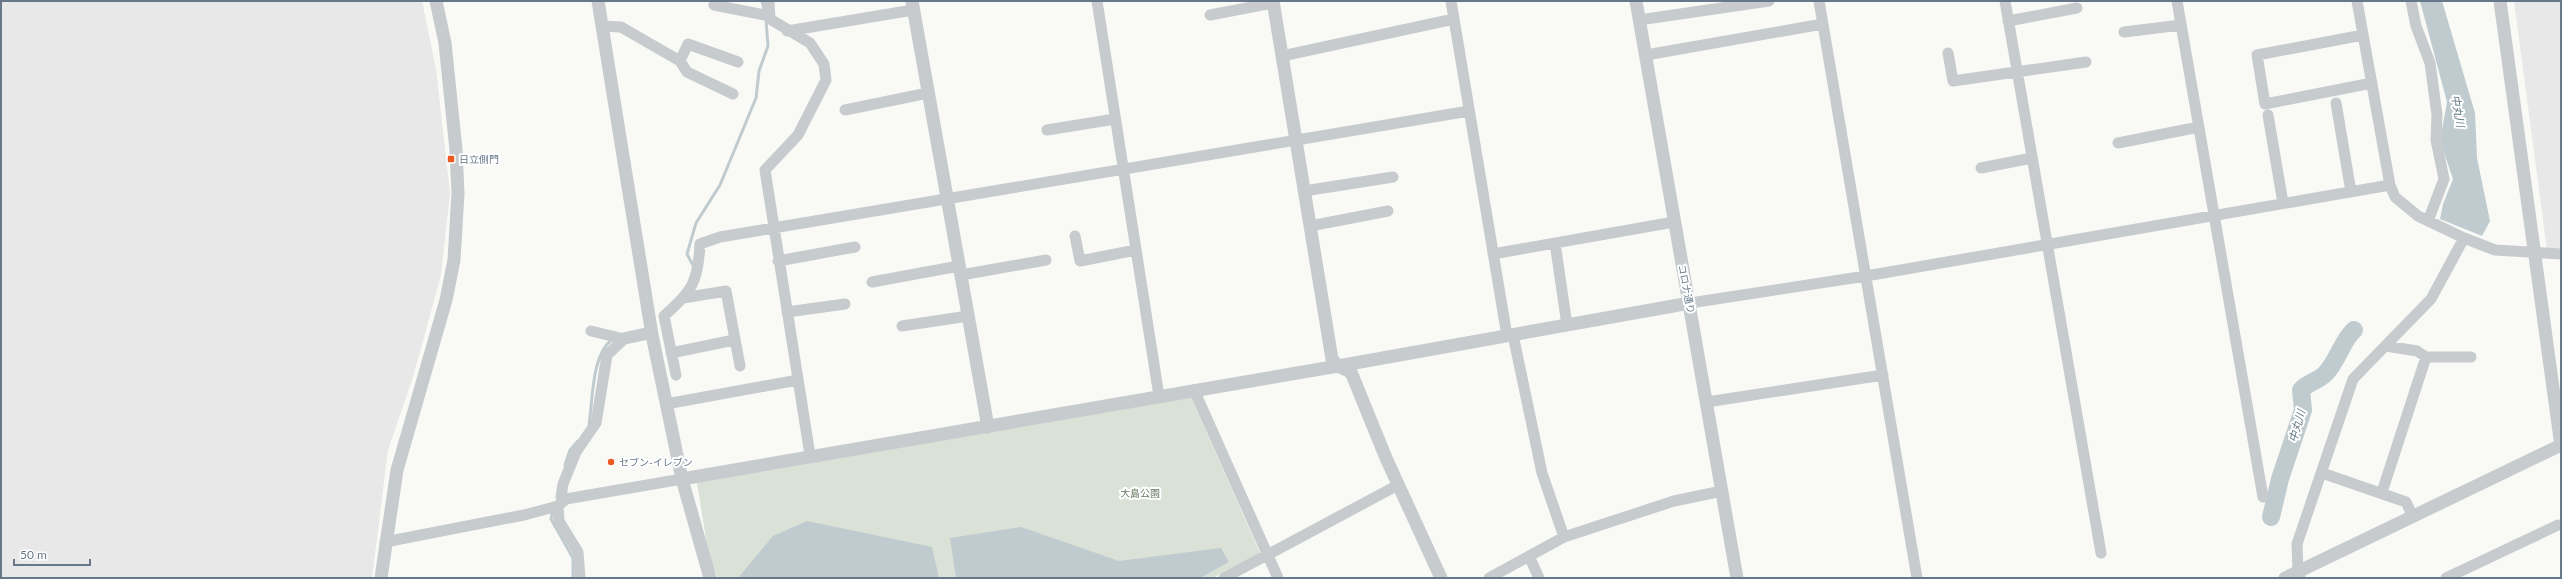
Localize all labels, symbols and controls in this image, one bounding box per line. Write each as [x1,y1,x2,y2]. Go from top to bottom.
water label: 中丸川 [2449,94,2468,129]
place label: 日立側門 [459,153,499,165]
marker: 日立側門 [446,154,456,164]
street label: コロナ通り [1676,263,1698,315]
water label: 中丸川 [2286,407,2308,444]
place label: セブン-イレブン [619,456,693,468]
marker: セブン-イレブン [606,457,616,467]
park label: 大島公園 [1120,487,1160,499]
scale bar [14,541,90,567]
text: 50 m [20,547,47,562]

